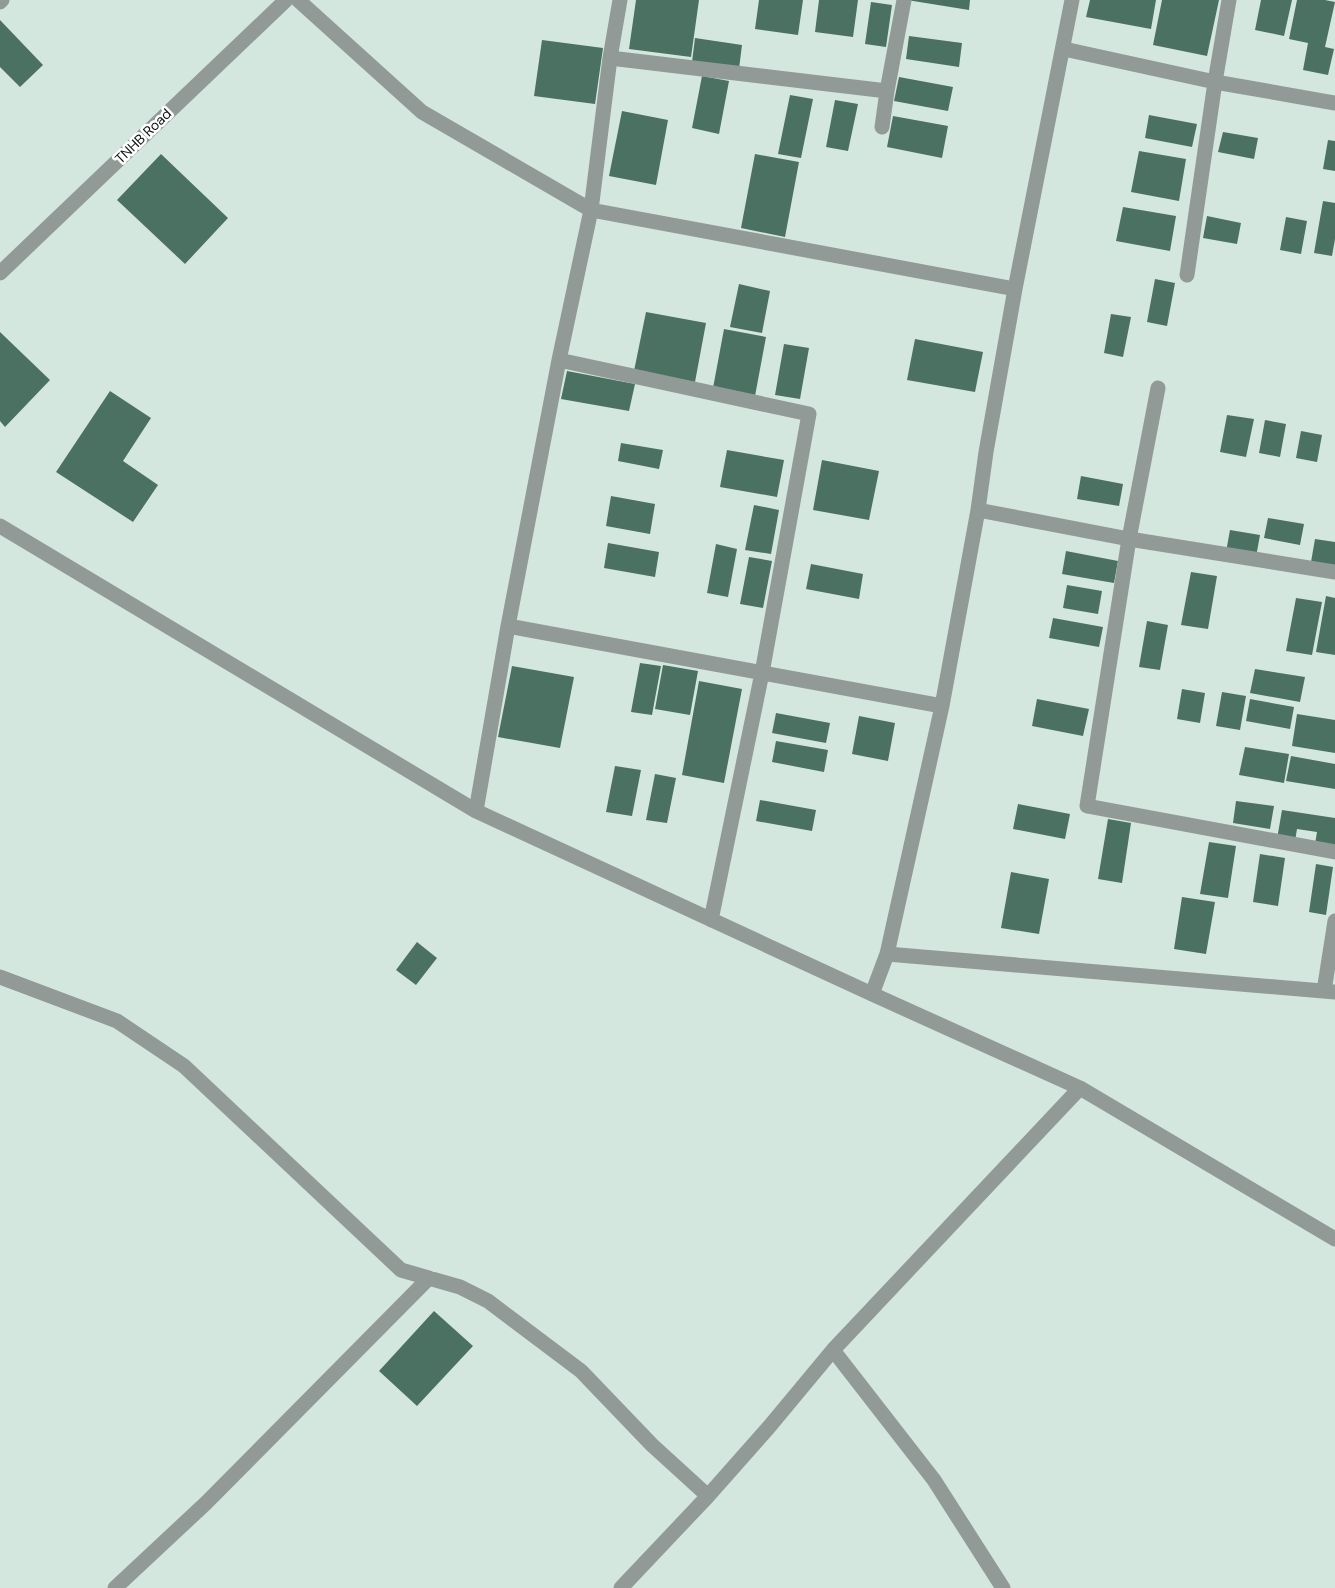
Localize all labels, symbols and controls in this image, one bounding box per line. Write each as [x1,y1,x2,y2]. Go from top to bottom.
street label: TNHB Road [111,105,175,167]

